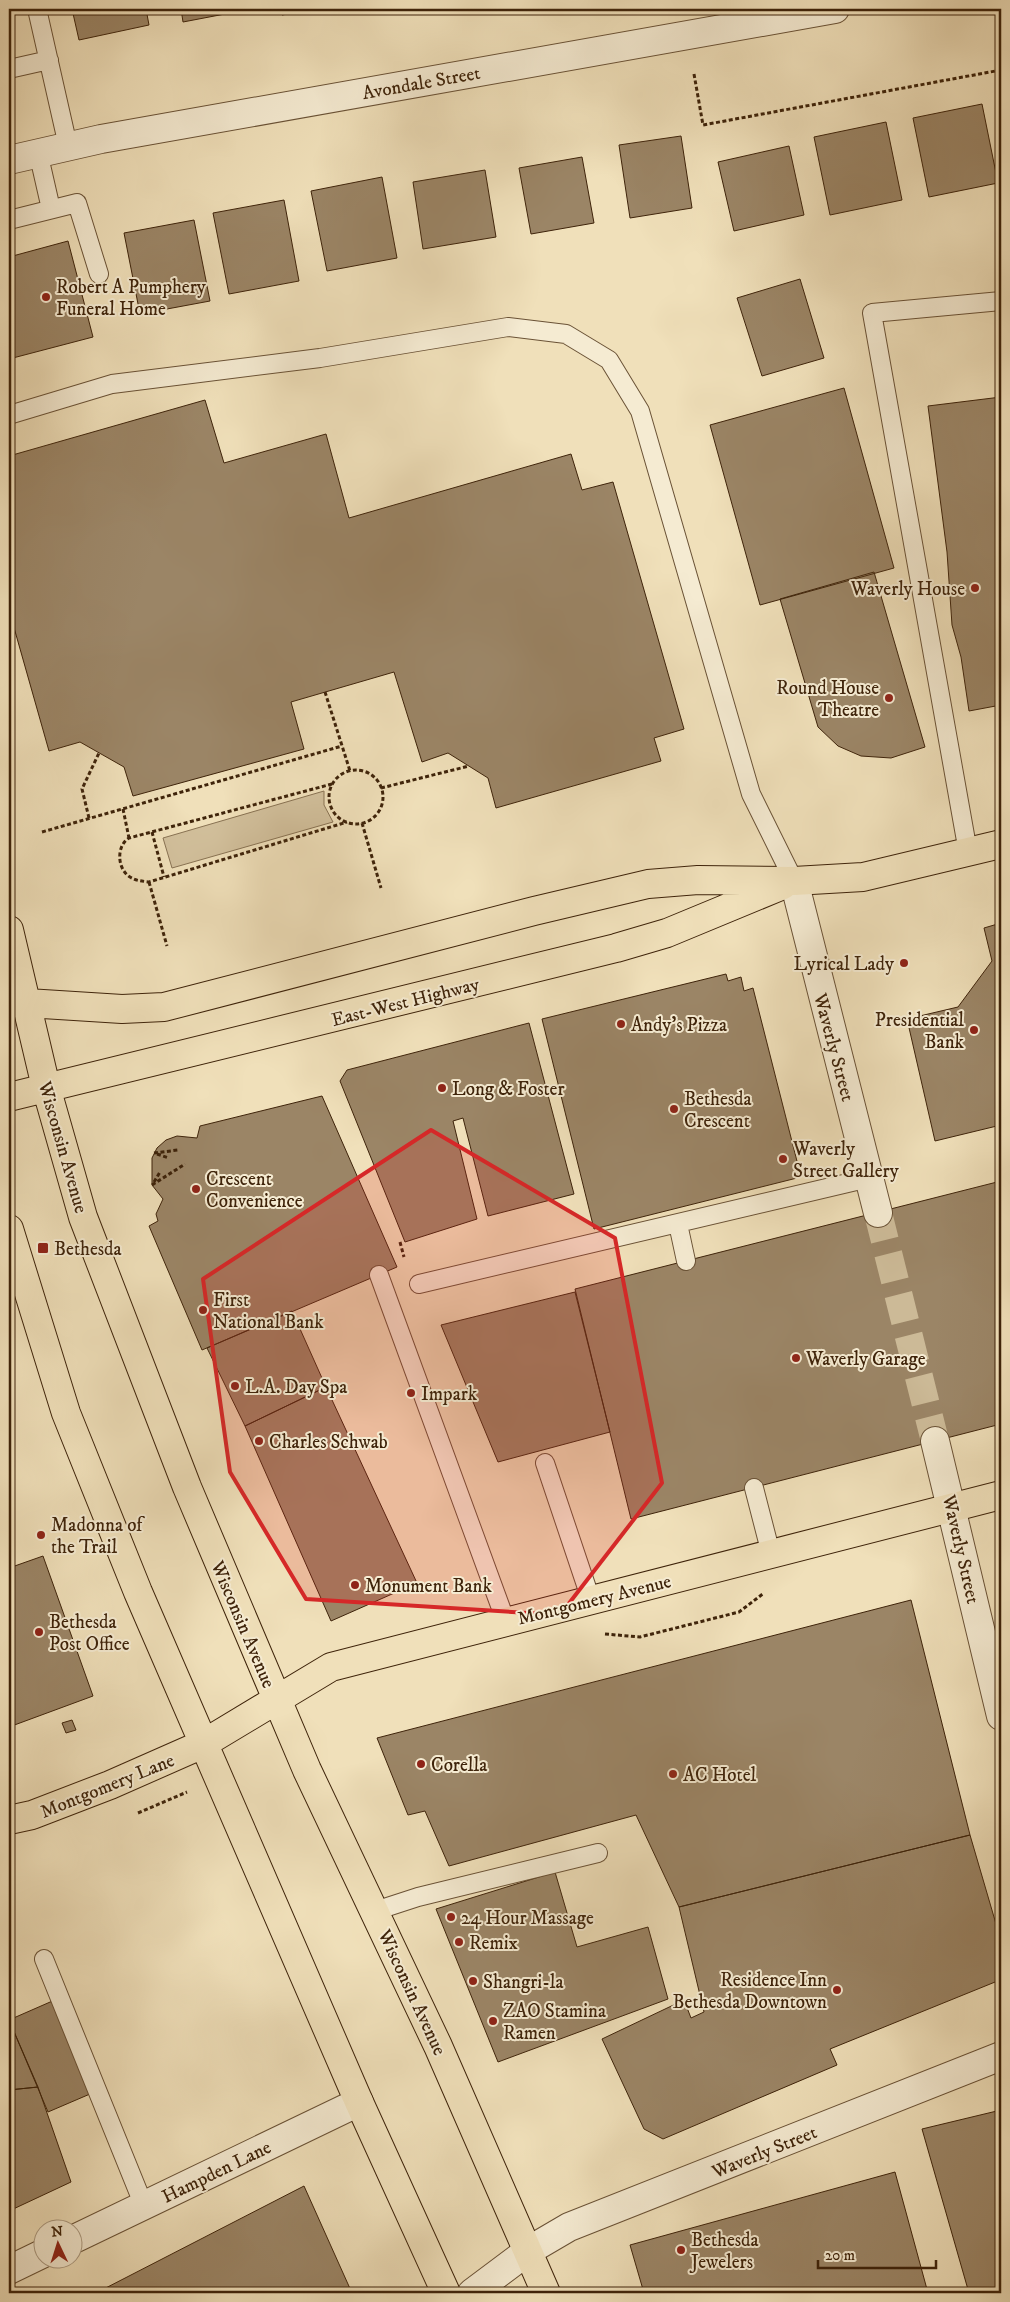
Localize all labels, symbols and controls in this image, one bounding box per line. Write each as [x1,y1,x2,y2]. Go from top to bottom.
street label: Avondale Street [361,62,482,105]
place label: Robert A Pumphery Funeral Home [56,276,207,321]
marker: Robert A Pumphery Funeral Home [40,291,52,303]
place label: Waverly House [850,578,965,601]
marker: Waverly House [969,582,981,594]
place label: Round House Theatre [776,677,879,722]
marker: Round House Theatre [883,692,895,704]
place label: Lyrical Lady [793,953,895,976]
marker: Lyrical Lady [898,957,910,969]
street label: East-West Highway [329,973,483,1032]
street label: Waverly Street [808,990,859,1104]
place label: Presidential Bank [875,1009,965,1054]
place label: Andy's Pizza [631,1014,727,1037]
marker: Andy's Pizza [615,1018,627,1030]
marker: Presidential Bank [968,1024,980,1036]
street label: Wisconsin Avenue [32,1078,92,1216]
place label: Long & Foster [452,1078,565,1101]
marker: Long & Foster [436,1082,448,1094]
place label: Bethesda Crescent [684,1088,752,1133]
marker: Bethesda Crescent [668,1103,680,1115]
place label: Waverly Street Gallery [792,1138,900,1183]
marker: Waverly Street Gallery [777,1153,789,1165]
place label: Crescent Convenience [206,1168,303,1213]
marker: Crescent Convenience [190,1183,202,1195]
place label: Bethesda [54,1238,122,1261]
marker: Bethesda [36,1241,50,1255]
place label: First National Bank [213,1289,324,1334]
marker: First National Bank [197,1304,209,1316]
place label: Waverly Garage [805,1348,926,1371]
marker: Waverly Garage [790,1352,802,1364]
place label: L.A. Day Spa [245,1376,347,1399]
marker: L.A. Day Spa [229,1380,241,1392]
place label: Impark [421,1383,478,1406]
marker: Impark [405,1387,417,1399]
place label: Charles Schwab [269,1431,388,1454]
marker: Charles Schwab [253,1435,265,1447]
street label: Waverly Street [937,1492,984,1606]
place label: Madonna of the Trail [51,1514,145,1559]
marker: Madonna of the Trail [35,1529,47,1541]
street label: Wisconsin Avenue [205,1557,280,1692]
street label: Montgomery Avenue [515,1570,674,1631]
place label: Monument Bank [365,1575,492,1598]
marker: Monument Bank [349,1579,361,1591]
place label: Bethesda Post Office [49,1611,130,1656]
marker: Bethesda Post Office [33,1626,45,1638]
street label: Montgomery Lane [37,1749,178,1824]
place label: Corella [431,1754,487,1777]
marker: Corella [415,1758,427,1770]
place label: AC Hotel [683,1764,757,1787]
marker: AC Hotel [667,1768,679,1780]
place label: 24 Hour Massage [461,1907,594,1930]
marker: 24 Hour Massage [445,1911,457,1923]
street label: Wisconsin Avenue [372,1925,451,2059]
place label: Remix [469,1932,519,1955]
marker: Remix [453,1936,465,1948]
place label: Residence Inn Bethesda Downtown [673,1969,827,2014]
place label: Shangri-la [483,1971,564,1994]
marker: Shangri-la [467,1975,479,1987]
marker: Residence Inn Bethesda Downtown [831,1984,843,1996]
place label: ZAO Stamina Ramen [503,2000,606,2045]
marker: ZAO Stamina Ramen [487,2015,499,2027]
street label: Waverly Street [708,2121,820,2184]
street label: Hampden Lane [158,2136,275,2209]
north arrow [32,2220,82,2270]
text: N [51,2223,64,2241]
place label: Bethesda Jewelers [689,2229,759,2274]
scale bar [818,2237,935,2269]
marker: Bethesda Jewelers [675,2244,687,2256]
text: 20 m [825,2246,855,2265]

